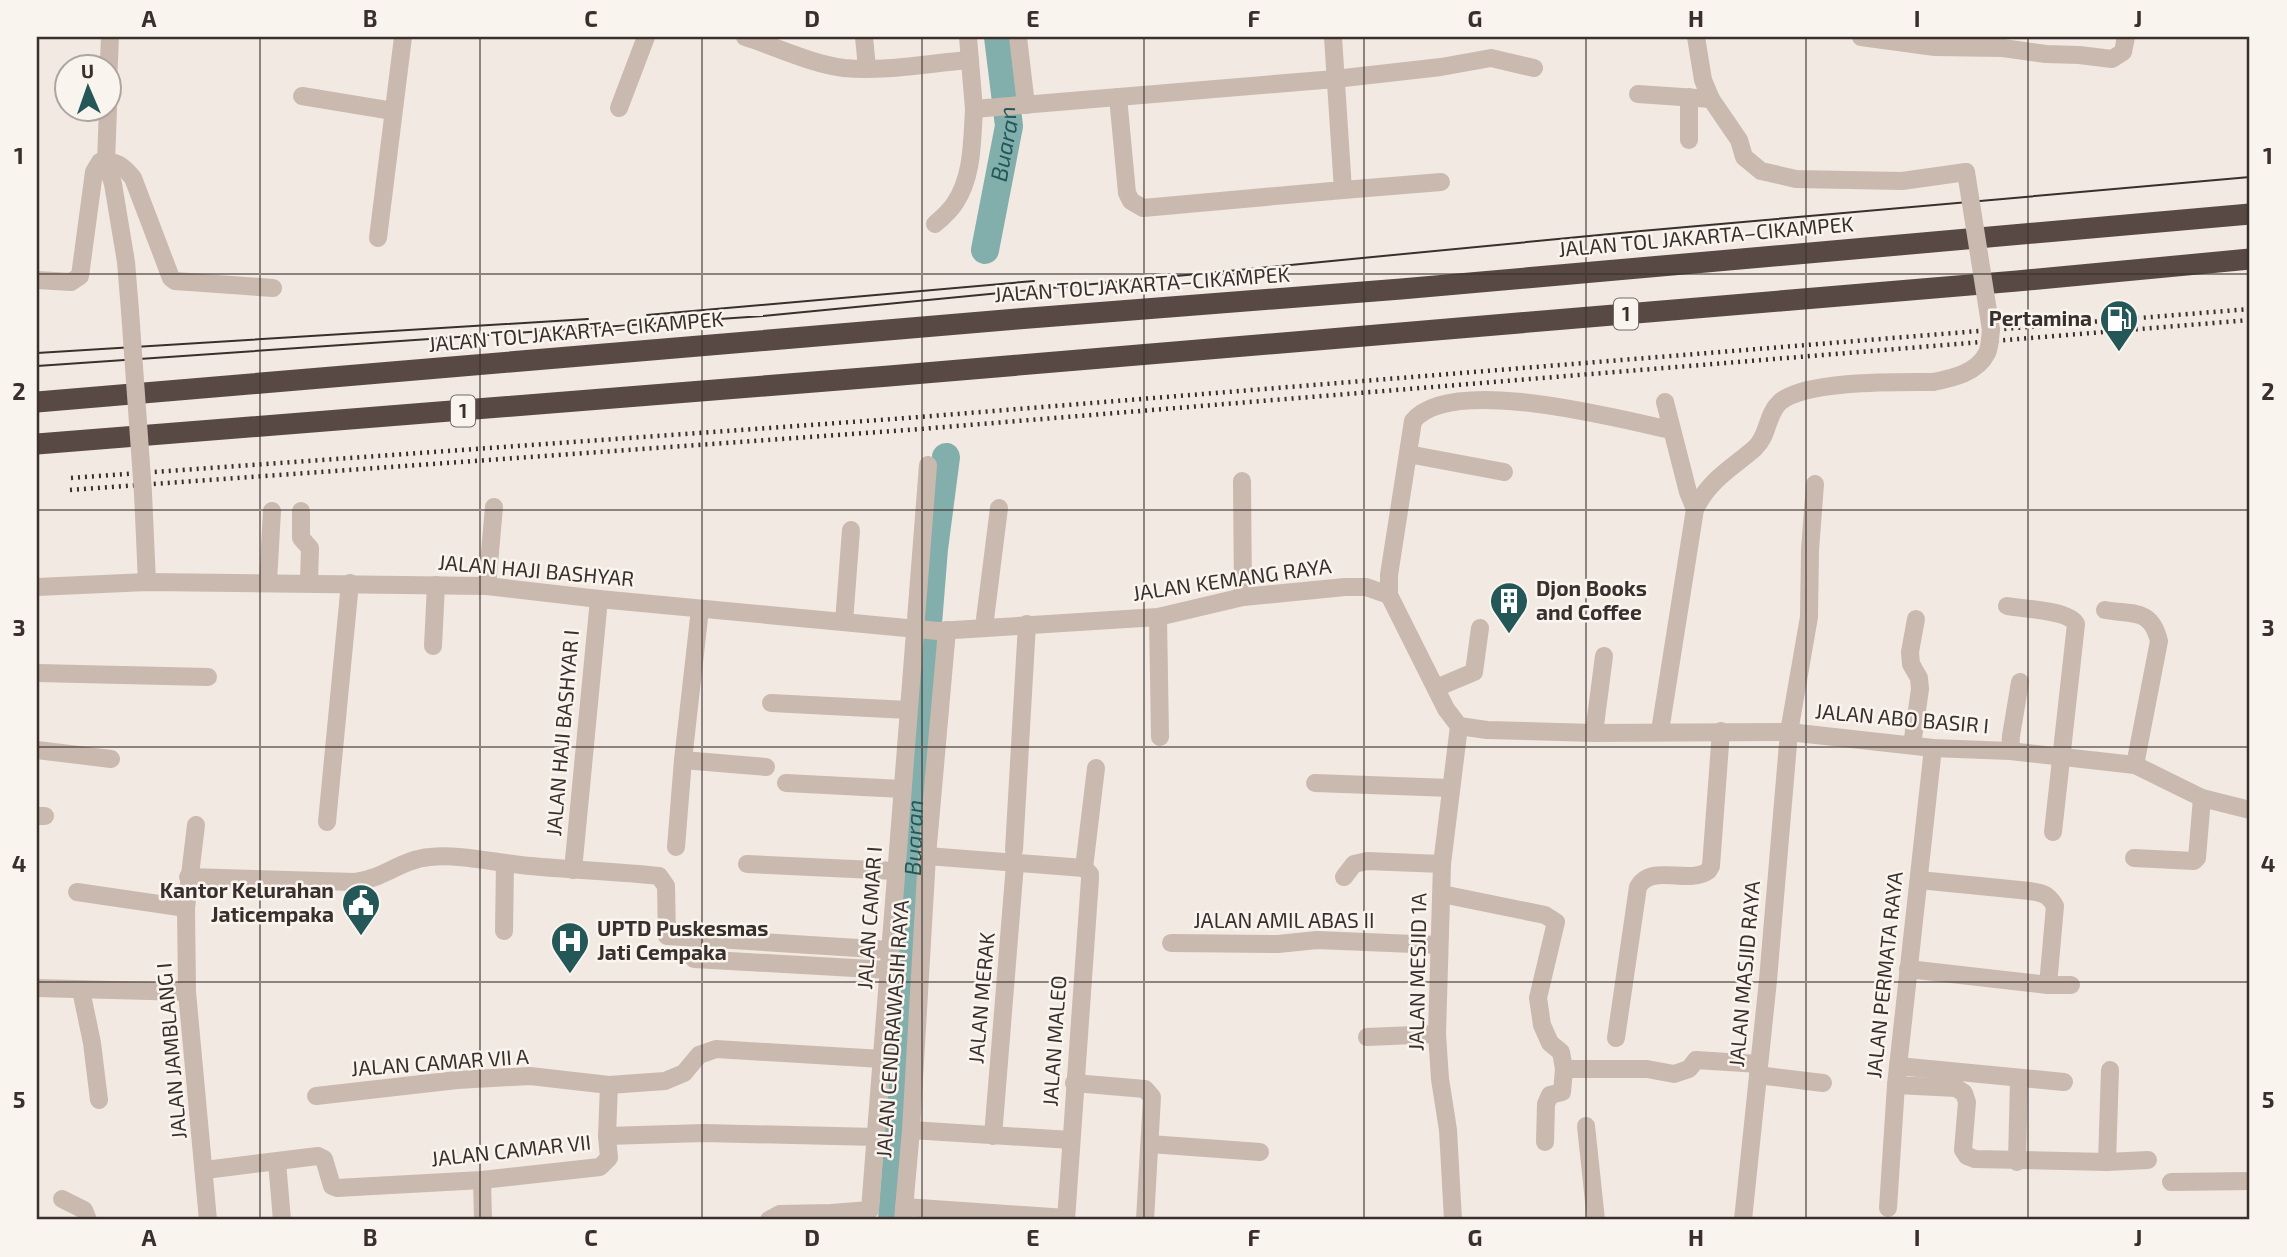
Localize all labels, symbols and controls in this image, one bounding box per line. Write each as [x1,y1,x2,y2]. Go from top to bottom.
text: A [141,4,157,32]
text: B [363,4,377,32]
text: C [584,4,598,32]
text: D [804,4,820,32]
text: E [1026,4,1040,32]
text: F [1248,4,1261,32]
text: G [1468,4,1482,32]
text: H [1688,4,1704,32]
text: I [1914,4,1920,32]
text: J [2134,4,2142,32]
north arrow [52,52,122,122]
text: U [80,59,94,82]
water label: Buaran [984,105,1023,184]
text: 1 [14,141,24,169]
text: 1 [2263,141,2273,169]
street label: JALAN TOL JAKARTA–CIKAMPEK [1557,210,1855,261]
street label: JALAN TOL JAKARTA–CIKAMPEK [993,261,1291,306]
road number: 1 [1614,298,1638,330]
fuel station icon: Pertamina [2098,298,2140,353]
street label: JALAN TOL JAKARTA–CIKAMPEK [427,305,725,356]
place label: Pertamina [1989,305,2092,330]
text: 2 [12,377,26,405]
text: 2 [2261,377,2275,405]
road number: 1 [451,396,475,426]
street label: JALAN HAJI BASHYAR [437,548,635,591]
street label: JALAN KEMANG RAYA [1131,552,1333,605]
place label: Djon Books and Coffee [1536,575,1647,624]
building icon: Djon Books and Coffee [1488,580,1530,635]
text: 3 [12,613,26,641]
text: 3 [2261,613,2275,641]
street label: JALAN HAJI BASHYAR I [540,629,583,837]
street label: JALAN ABO BASIR I [1814,697,1990,738]
water label: Buaran [898,799,928,876]
street label: JALAN CAMAR I [851,846,886,990]
text: 4 [12,849,26,877]
text: 4 [2261,849,2275,877]
street label: JALAN PERMATA RAYA [1860,870,1907,1080]
place label: Kantor Kelurahan Jaticempaka [160,877,334,926]
street label: JALAN MASJID RAYA [1723,880,1764,1068]
public building icon: Kantor Kelurahan Jaticempaka [340,882,382,937]
street label: JALAN MESJID 1A [1403,893,1430,1051]
street label: JALAN CENDRAWASIH RAYA [870,899,913,1159]
street label: JALAN AMIL ABAS II [1193,907,1375,932]
place label: UPTD Puskesmas Jati Cempaka [597,915,768,964]
hospital icon: UPTD Puskesmas Jati Cempaka [549,920,591,975]
street label: JALAN MERAK [962,930,999,1065]
street label: JALAN JAMBLANG I [150,962,191,1140]
street label: JALAN MALEO [1036,974,1071,1107]
street label: JALAN CAMAR VII A [350,1043,530,1080]
text: 5 [13,1085,25,1113]
text: 5 [2262,1085,2274,1113]
street label: JALAN CAMAR VII [429,1129,592,1170]
text: A [141,1223,157,1251]
text: B [363,1223,377,1251]
text: C [584,1223,598,1251]
text: D [804,1223,820,1251]
text: E [1026,1223,1040,1251]
text: F [1248,1223,1261,1251]
text: G [1468,1223,1482,1251]
text: H [1688,1223,1704,1251]
text: I [1914,1223,1920,1251]
text: J [2134,1223,2142,1251]

